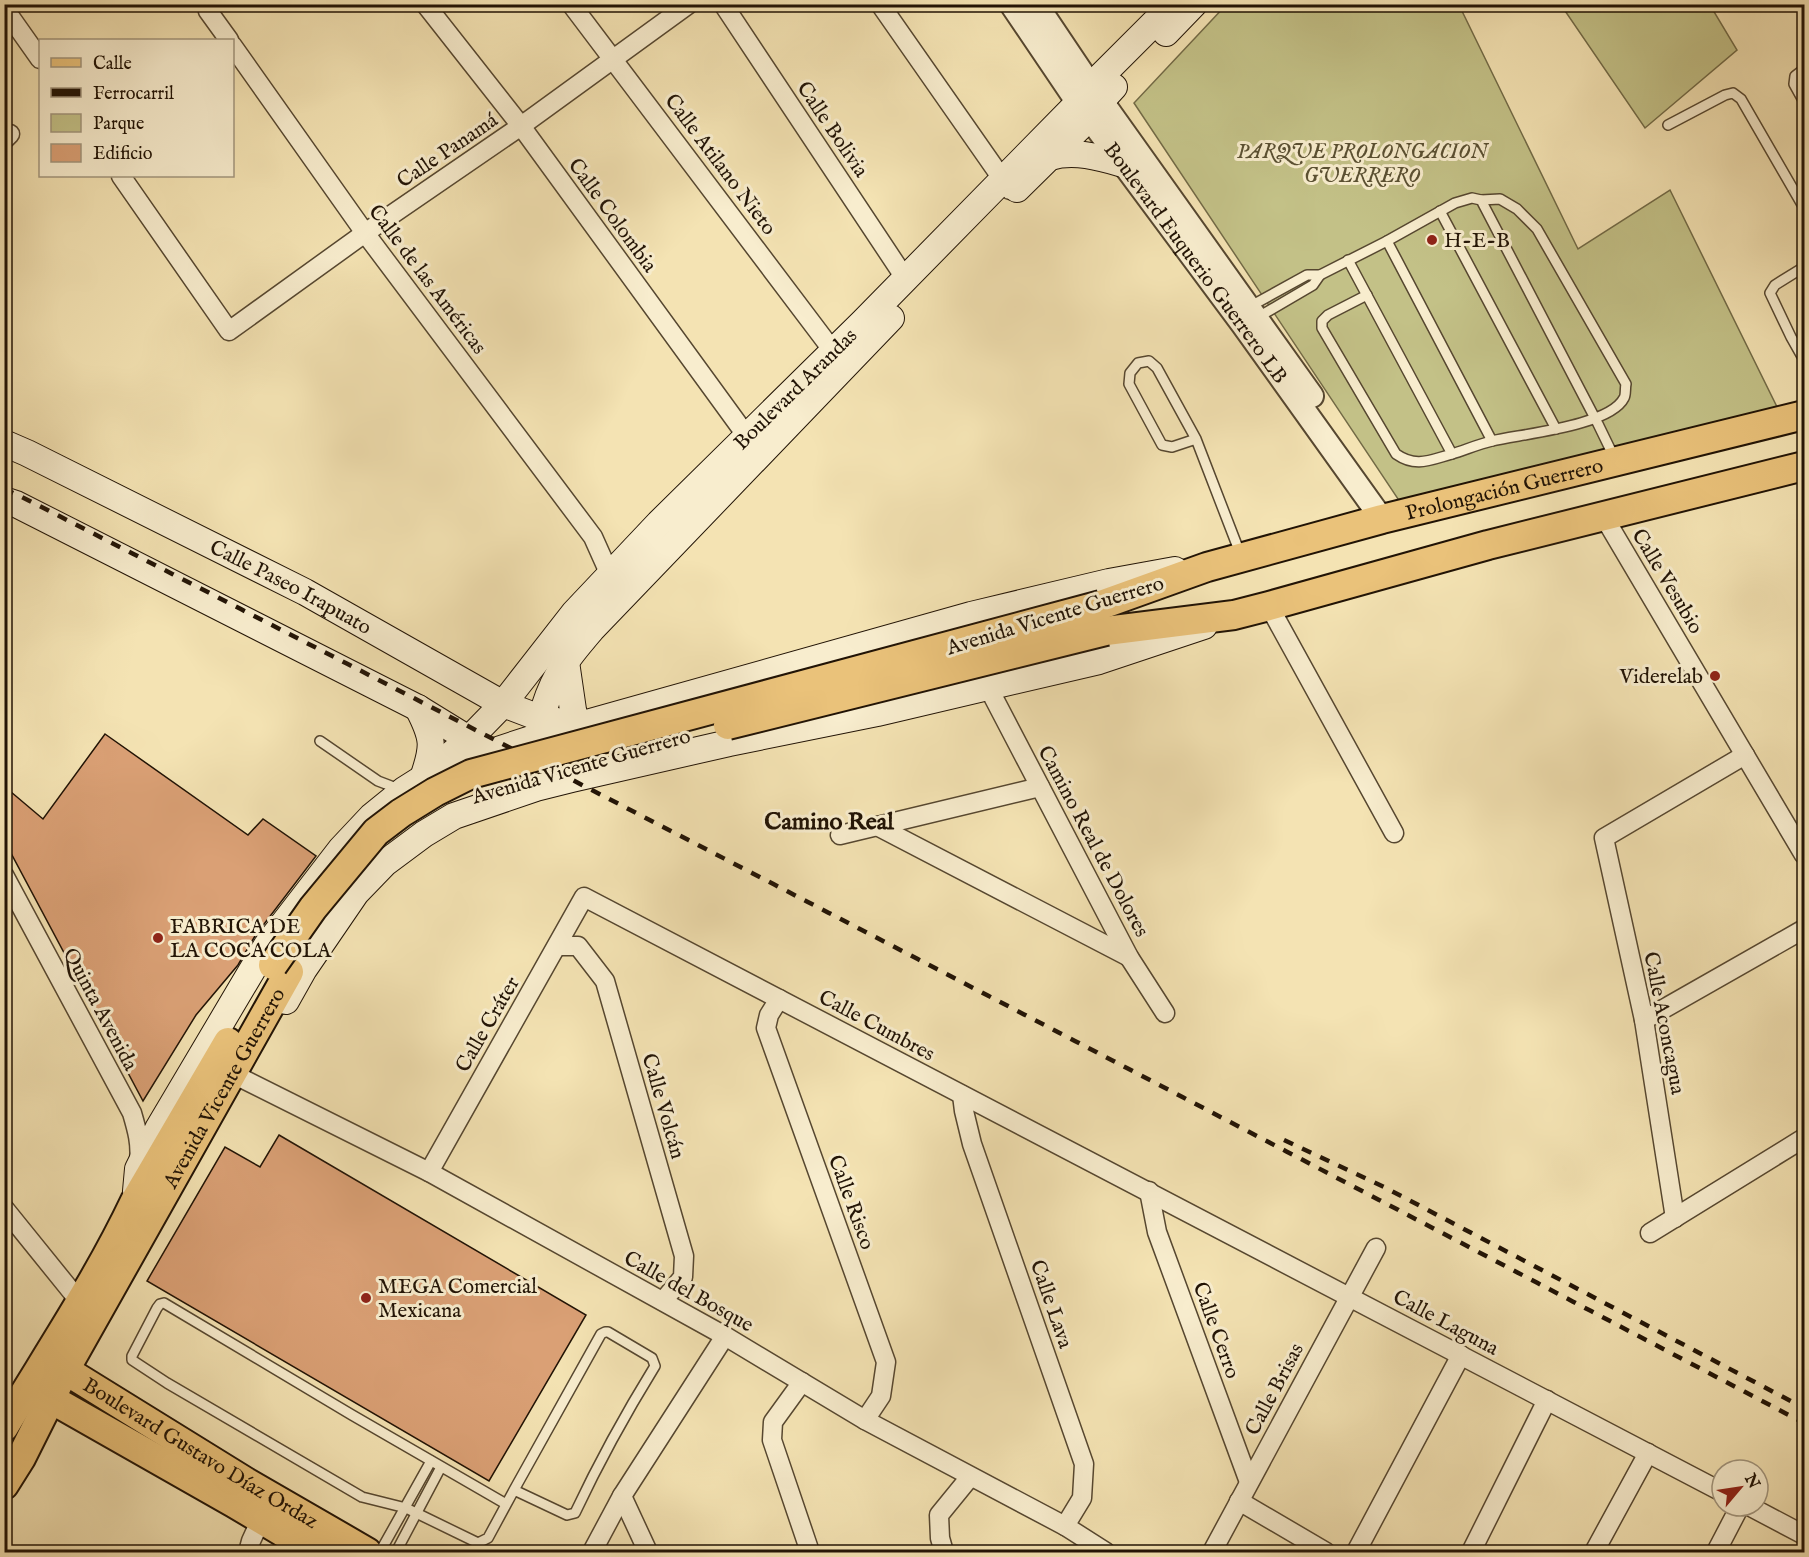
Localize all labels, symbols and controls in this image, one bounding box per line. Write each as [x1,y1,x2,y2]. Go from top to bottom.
legend [39,39,234,177]
text: Calle [93,53,132,76]
street label: Calle Bolivia [790,77,874,184]
text: Ferrocarril [93,83,174,106]
street label: Calle Atilano Nieto [658,89,782,241]
street label: Calle Panamá [392,107,504,195]
text: Parque [93,113,144,136]
street label: Boulevard Euquerio Guerrero LB [1097,137,1293,390]
park label: PARQUE PROLONGACION GUERRERO [1237,139,1490,190]
text: Edificio [93,143,153,166]
street label: Calle Colombia [561,153,663,279]
street label: Calle de las Américas [362,200,492,360]
place label: H-E-B [1444,228,1510,255]
marker: H-E-B [1425,233,1439,247]
street label: Boulevard Arandas [729,323,864,457]
street label: Prolongación Guerrero [1403,453,1606,528]
street label: Calle Vesubio [1625,524,1709,639]
street label: Calle Paseo Irapuato [205,534,376,642]
street label: Avenida Vicente Guerrero [942,570,1167,663]
place label: Viderelab [1619,664,1703,691]
marker: Viderelab [1708,669,1722,683]
street label: Avenida Vicente Guerrero [468,723,694,812]
street label: Camino Real de Dolores [1031,741,1155,942]
district label: Camino Real [764,807,894,838]
place label: FABRICA DE LA COCA COLA [170,914,332,965]
marker: FABRICA DE LA COCA COLA [151,931,165,945]
street label: Quinta Avenida [56,944,144,1077]
street label: Calle Aconcagua [1636,950,1691,1098]
street label: Calle Cráter [450,972,527,1077]
street label: Avenida Vicente Guerrero [157,984,292,1195]
street label: Calle Cumbres [814,984,939,1068]
street label: Calle Volcán [635,1051,690,1162]
street label: Calle Risco [821,1151,880,1254]
street label: Calle del Bosque [619,1245,758,1339]
street label: Calle Lava [1023,1257,1079,1353]
place label: MEGA Comercial Mexicana [378,1274,537,1325]
street label: Calle Cerro [1186,1278,1246,1383]
street label: Calle Laguna [1388,1284,1504,1363]
marker: MEGA Comercial Mexicana [359,1291,373,1305]
street label: Calle Brisas [1240,1339,1311,1441]
street label: Boulevard Gustavo Díaz Ordaz [77,1372,323,1536]
north arrow [1710,1458,1770,1518]
text: N [1739,1470,1764,1493]

